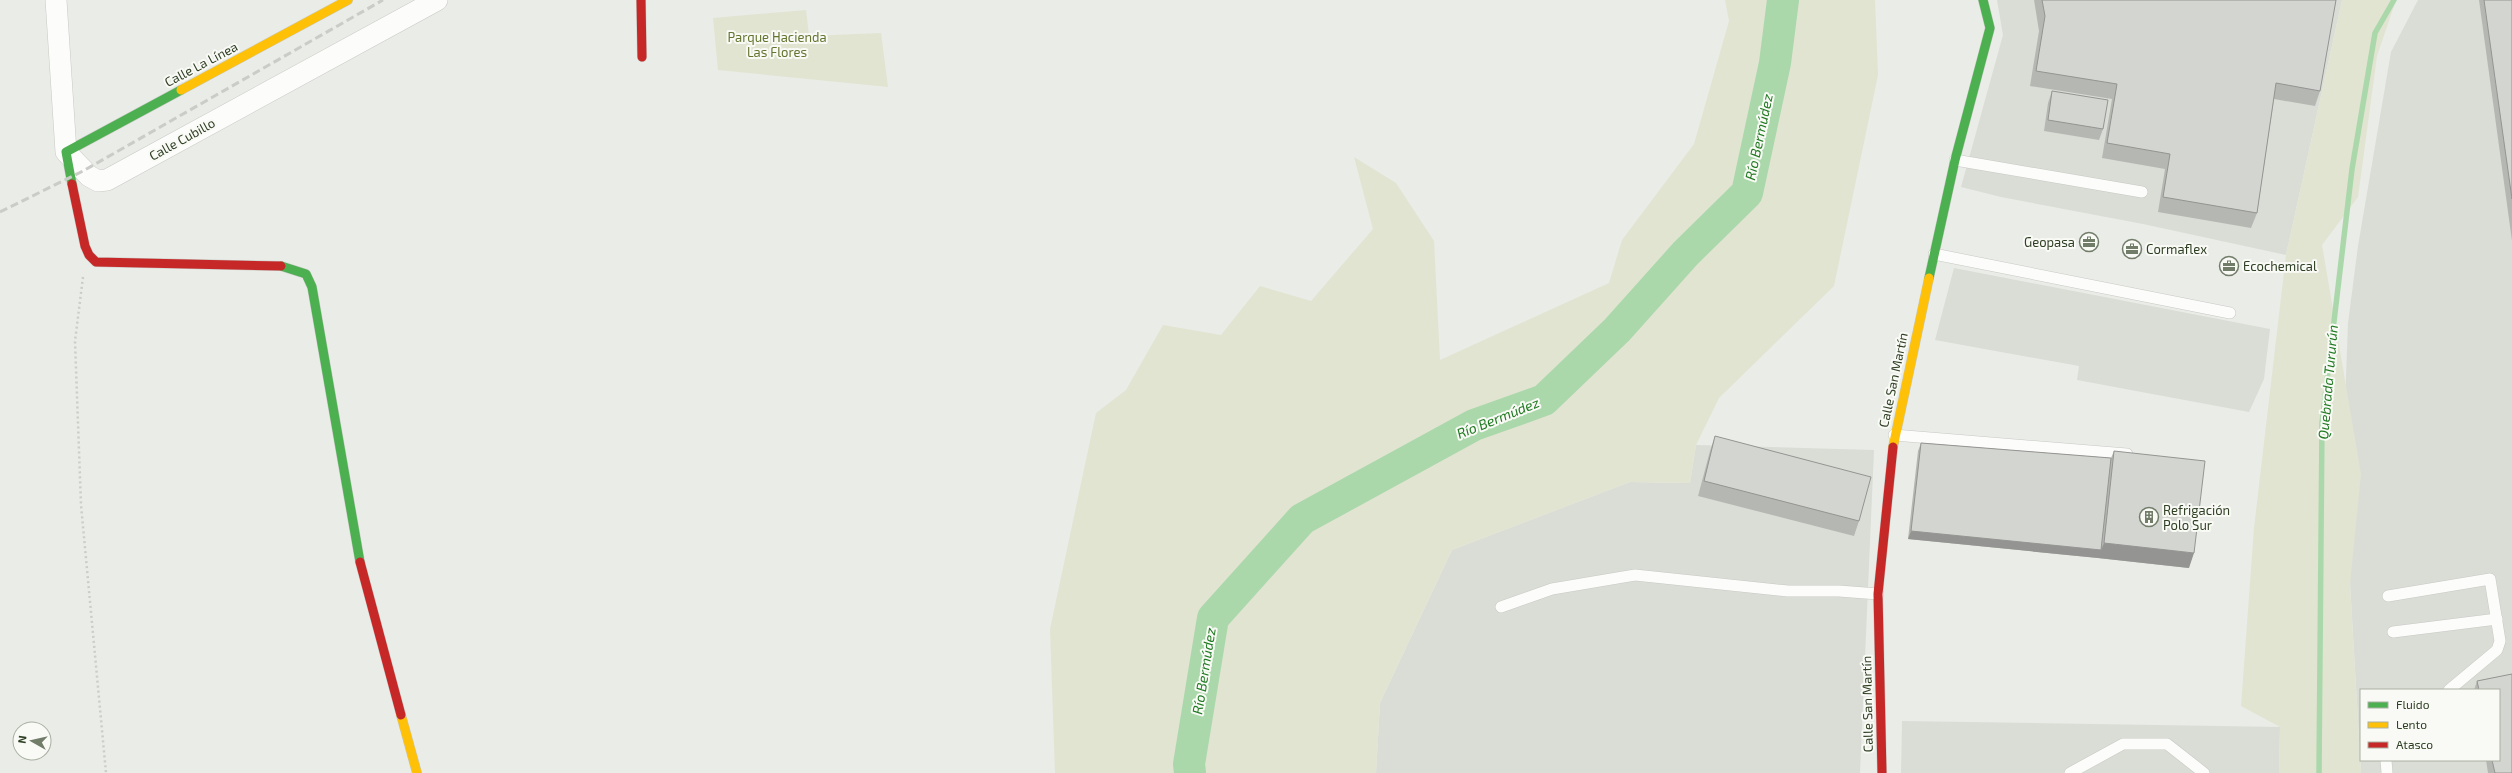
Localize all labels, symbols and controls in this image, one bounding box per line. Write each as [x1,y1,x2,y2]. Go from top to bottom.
park label: Parque Hacienda Las Flores [727,29,827,60]
street label: Calle La Línea [162,38,240,90]
water label: Río Bermúdez [1741,92,1776,182]
street label: Calle Cubillo [146,114,218,164]
office icon: Geopasa [2078,231,2100,253]
place label: Geopasa [2024,234,2075,250]
office icon: Cormaflex [2121,238,2143,260]
place label: Cormaflex [2146,241,2207,257]
office icon: Ecochemical [2218,255,2240,277]
place label: Ecochemical [2243,258,2317,274]
water label: Quebrada Tururún [2314,324,2341,440]
street label: Calle San Martín [1875,331,1911,429]
water label: Río Bermúdez [1454,393,1542,442]
place label: Refrigación Polo Sur [2163,502,2230,533]
building icon: Refrigación Polo Sur [2138,506,2160,528]
water label: Río Bermúdez [1188,626,1219,716]
street label: Calle San Martín [1858,656,1876,752]
legend [2360,689,2500,761]
text: Fluido [2396,697,2430,711]
text: Lento [2396,717,2427,731]
north arrow [12,721,52,761]
text: N [15,735,29,744]
text: Atasco [2396,737,2433,751]

